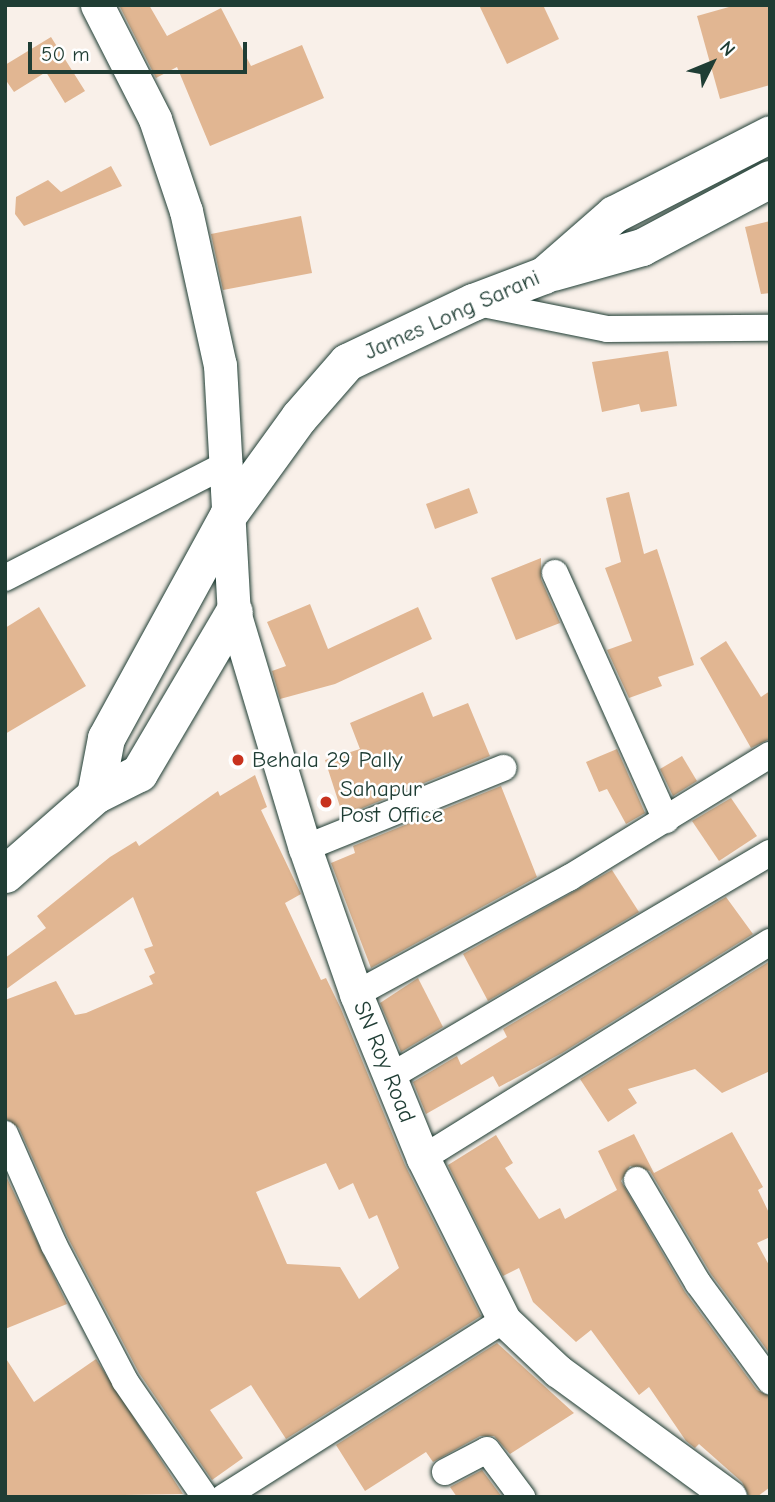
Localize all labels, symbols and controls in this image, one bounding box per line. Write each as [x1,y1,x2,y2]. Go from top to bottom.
scale bar [32,28,250,72]
north arrow [677,28,747,98]
text: N [715,37,740,61]
text: 50 m [41,42,90,66]
street label: James Long Sarani [360,264,544,366]
place label: Behala 29 Pally [252,746,403,774]
marker: Behala 29 Pally [230,752,246,768]
place label: Sahapur Post Office [340,775,443,829]
marker: Sahapur Post Office [318,794,334,810]
street label: SN Roy Road [347,997,421,1127]

